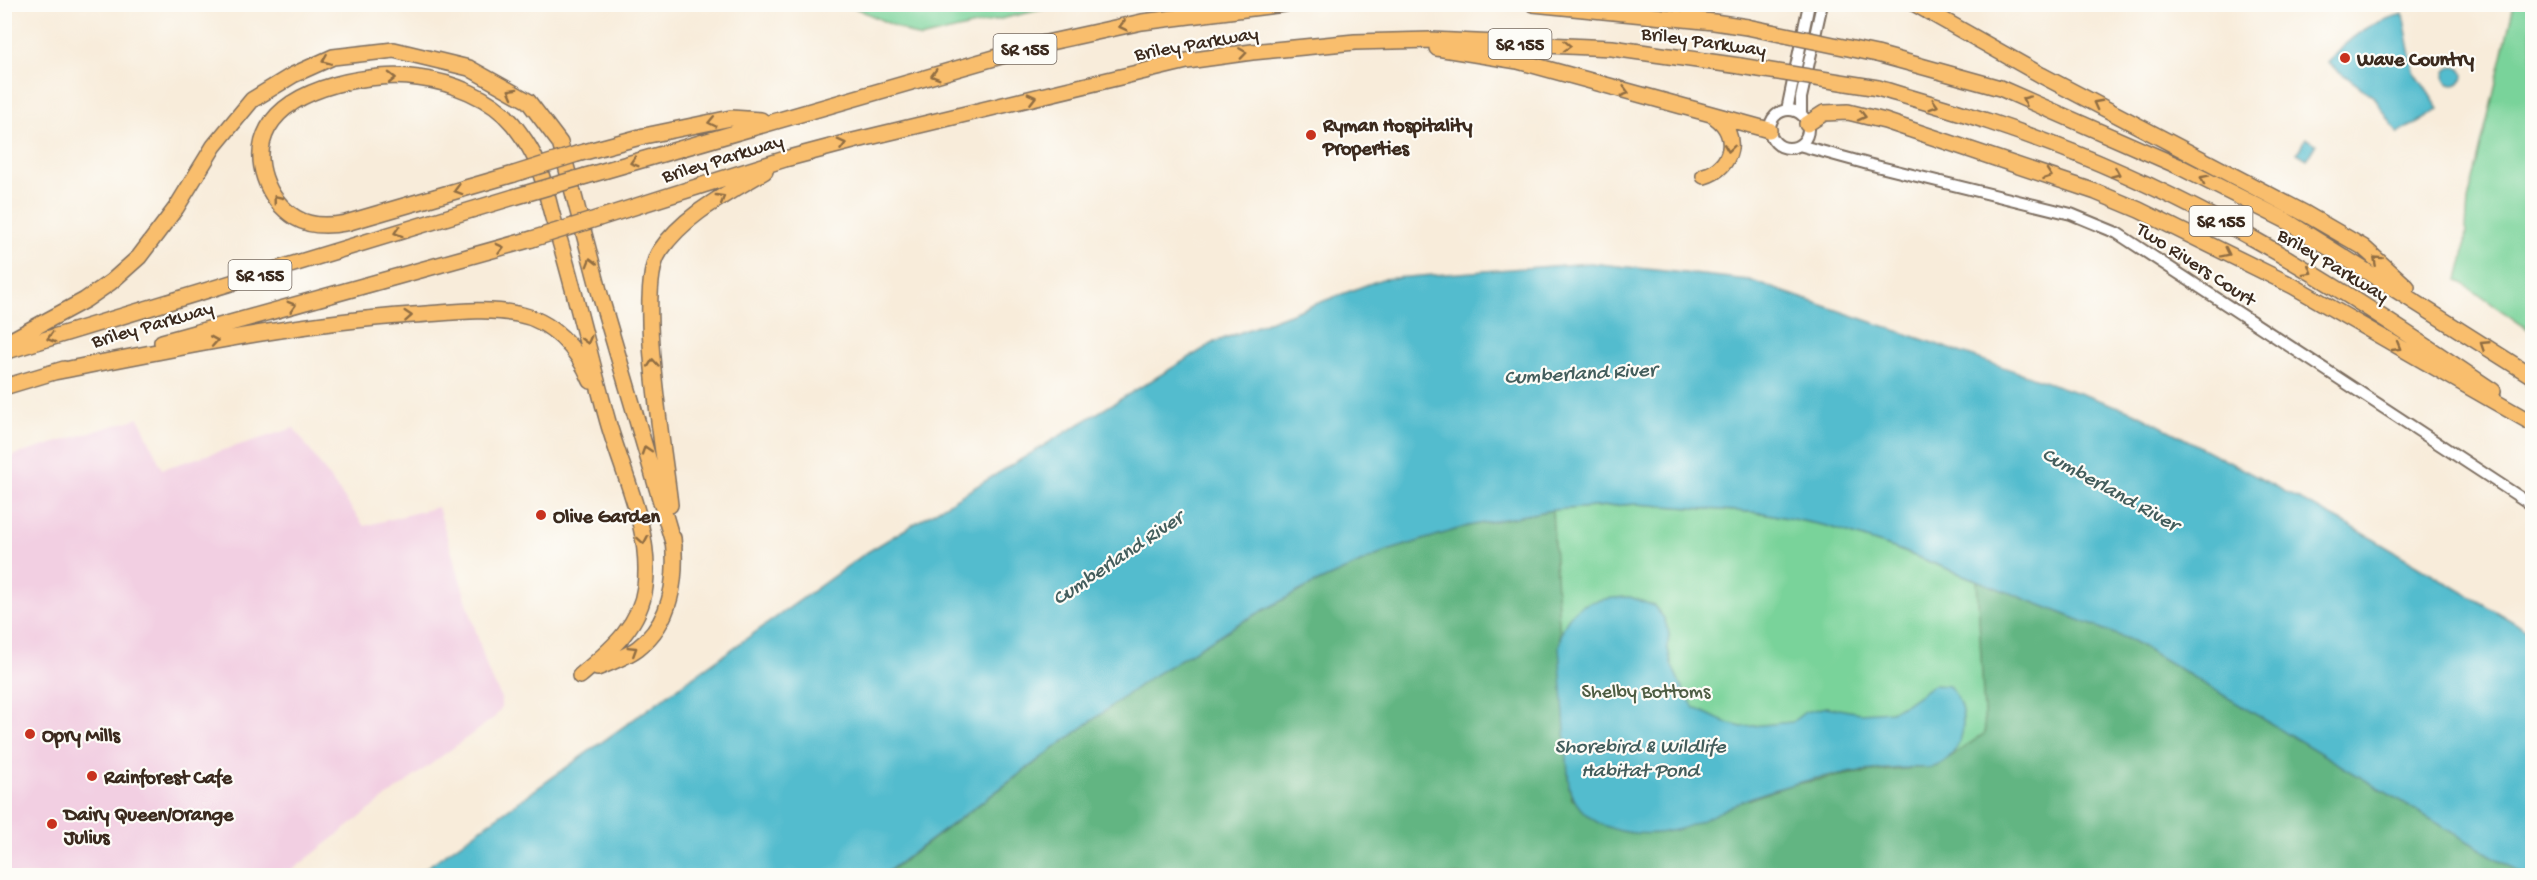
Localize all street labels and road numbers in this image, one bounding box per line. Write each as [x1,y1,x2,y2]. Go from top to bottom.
street label: Briley Parkway [1132,23,1261,68]
street label: Briley Parkway [1639,23,1767,64]
road number: SR 155 [1488,29,1552,59]
road number: SR 155 [994,34,1056,64]
street label: Briley Parkway [659,131,787,190]
road number: SR 155 [2190,206,2252,236]
street label: Two Rivers Court [2130,218,2260,314]
street label: Briley Parkway [2272,224,2392,309]
road number: SR 155 [228,260,292,290]
street label: Briley Parkway [88,298,217,355]

